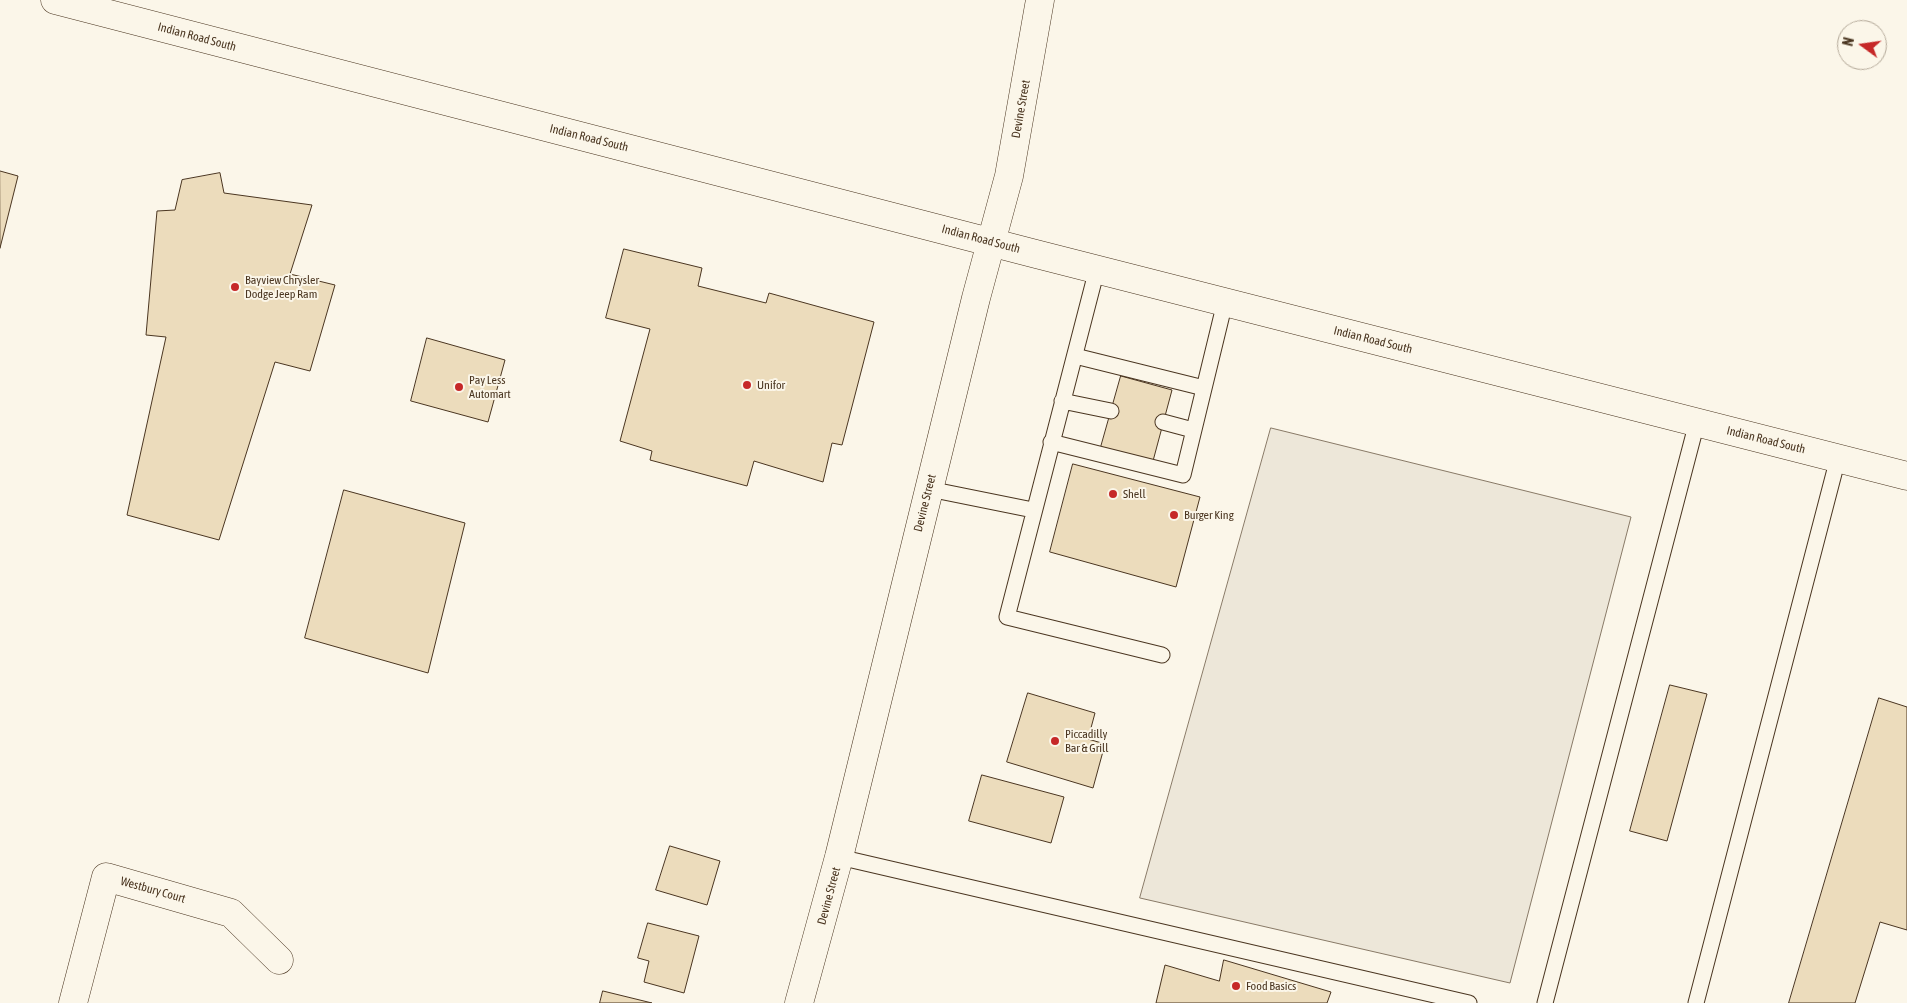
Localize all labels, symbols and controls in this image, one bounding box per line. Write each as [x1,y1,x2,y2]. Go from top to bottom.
street label: Indian Road South [156,20,238,54]
north arrow [1837,20,1887,70]
text: N [1840,36,1857,48]
street label: Devine Street [1009,79,1033,139]
street label: Indian Road South [548,121,630,155]
street label: Indian Road South [940,222,1022,256]
place label: Bayview Chrysler Dodge Jeep Ram [245,273,319,301]
marker: Bayview Chrysler Dodge Jeep Ram [229,281,241,293]
street label: Indian Road South [1332,323,1414,357]
place label: Pay Less Automart [469,373,511,401]
place label: Unifor [757,378,785,392]
marker: Unifor [741,379,753,391]
marker: Pay Less Automart [453,381,465,393]
street label: Indian Road South [1725,423,1807,457]
street label: Devine Street [911,473,939,533]
place label: Shell [1123,487,1146,501]
marker: Shell [1107,488,1119,500]
place label: Burger King [1184,508,1234,522]
marker: Burger King [1168,509,1180,521]
place label: Piccadilly Bar & Grill [1065,727,1108,755]
marker: Piccadilly Bar & Grill [1049,735,1061,747]
street label: Devine Street [814,866,844,926]
street label: Westbury Court [119,874,187,906]
place label: Food Basics [1246,979,1296,993]
marker: Food Basics [1230,980,1242,992]

